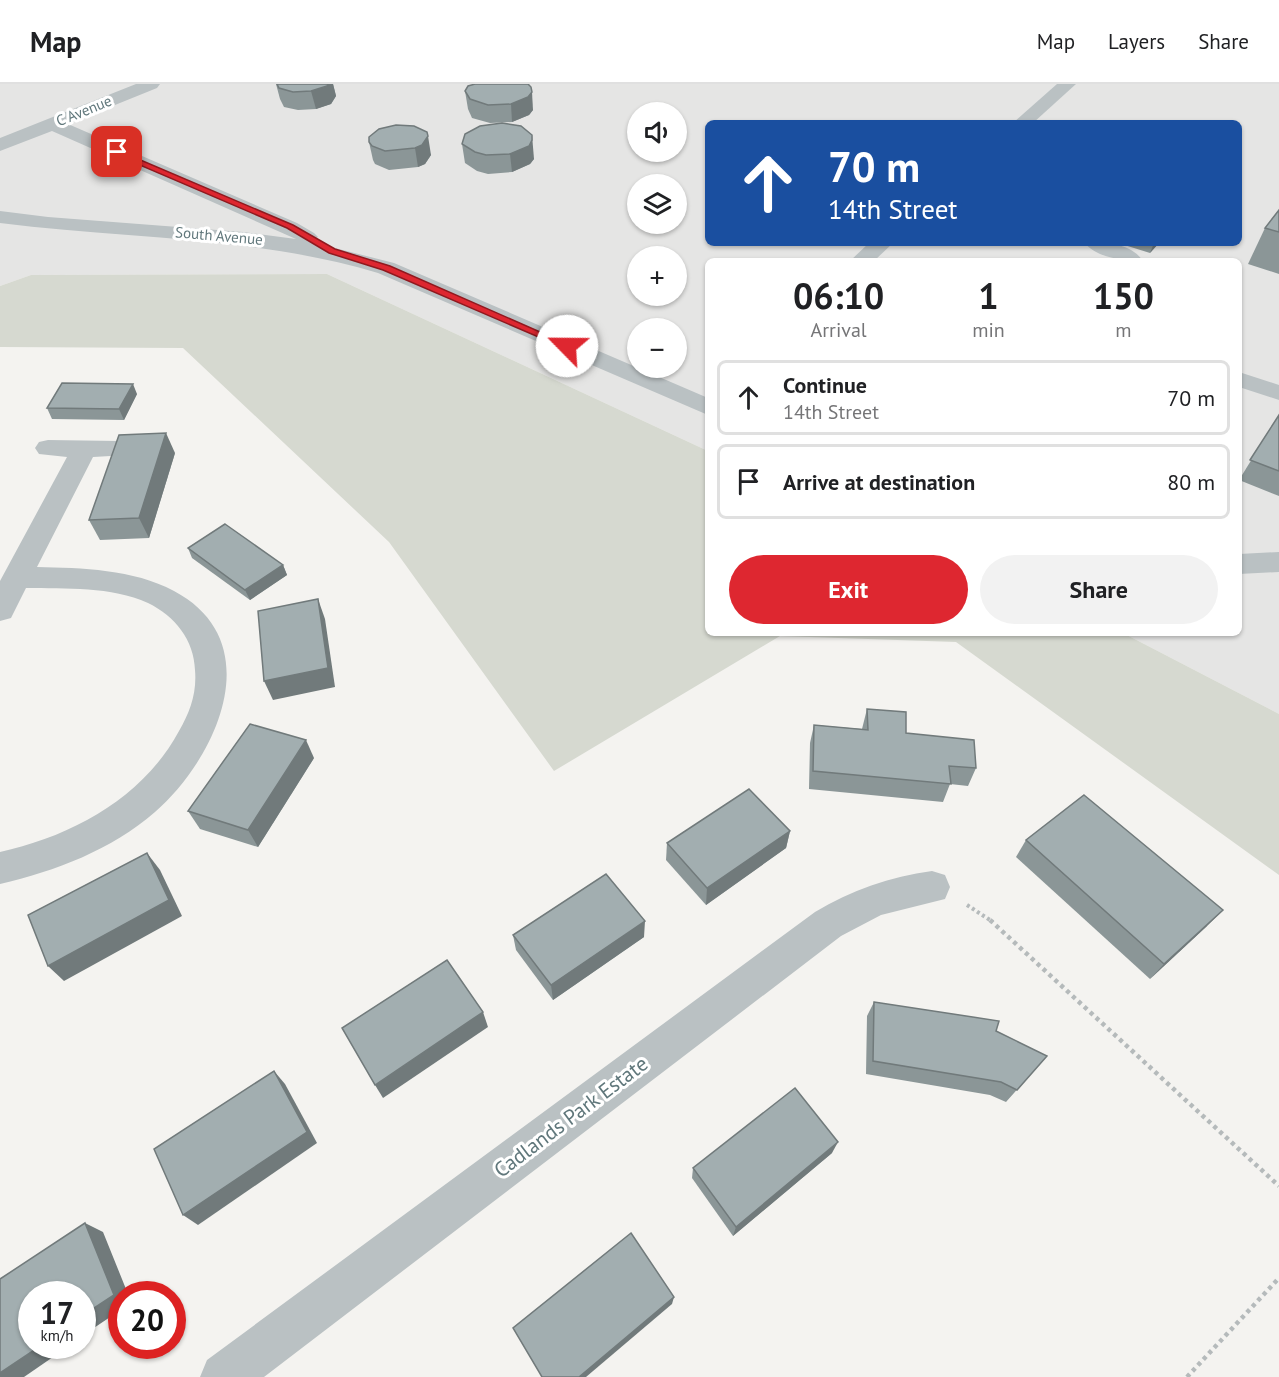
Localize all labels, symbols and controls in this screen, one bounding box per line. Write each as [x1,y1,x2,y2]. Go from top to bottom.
text: Map [30,23,81,60]
text: Map [1037,28,1075,55]
text: Layers [1108,28,1165,55]
text: Share [1198,28,1249,55]
street label: C Avenue [53,91,114,130]
map controls [627,102,687,378]
button: sound [627,102,687,162]
pin [91,126,142,177]
icon: arrive [100,135,133,168]
text: 70 m [828,139,920,194]
icon: ahead [729,144,807,222]
button: layers [627,174,687,234]
text: 14th Street [828,192,958,226]
street label: South Avenue [174,222,264,249]
button: + [627,246,687,306]
text: 06:10 [793,272,884,319]
text: 1 [978,272,999,319]
text: 150 [1093,272,1154,319]
position arrow [535,314,599,378]
text: Arrival [811,317,867,343]
text: min [972,317,1005,343]
text: m [1115,317,1132,343]
button: − [627,318,687,378]
text: Continue [783,371,867,399]
icon: ahead [732,381,765,414]
text: 70 m [1167,384,1215,412]
text: 14th Street [783,399,879,425]
icon: arrive [732,465,765,498]
text: Arrive at destination [783,468,975,496]
text: 80 m [1167,468,1215,496]
button: Exit [729,555,968,624]
button: Share [980,555,1218,624]
street label: Cadlands Park Estate [488,1050,653,1183]
speed limit sign: 20 [108,1281,186,1359]
text: 17 [40,1293,74,1332]
text: km/h [41,1326,73,1345]

